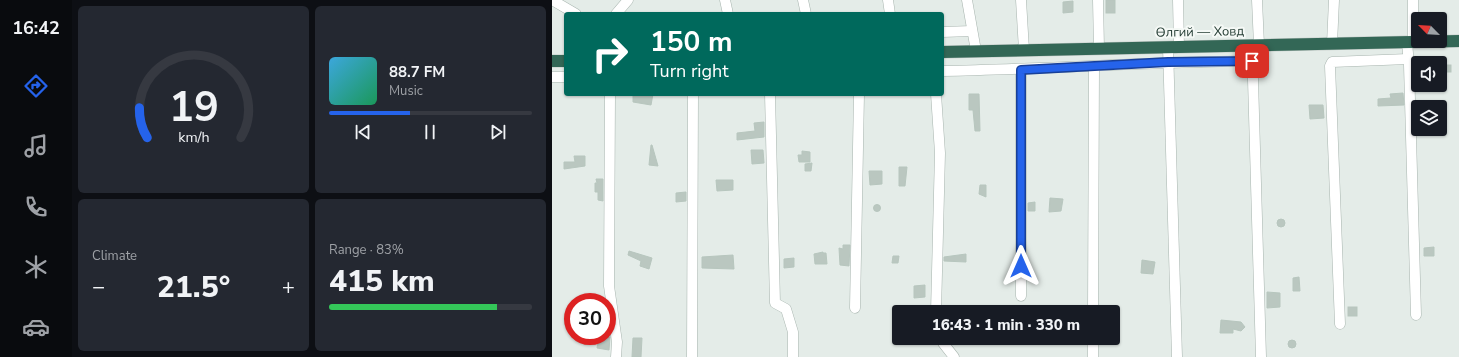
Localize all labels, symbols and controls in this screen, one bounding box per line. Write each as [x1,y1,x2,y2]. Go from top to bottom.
north arrow [1411,12,1447,48]
map controls [1411,12,1447,136]
text: 16:42 [12,16,60,40]
street label: Өлгий — Ховд [1156,22,1245,42]
text: 150 m [650,23,733,61]
icon: right [584,28,636,80]
pin [1235,44,1269,78]
icon: arrive [1241,50,1263,72]
button: sound [1411,56,1447,92]
text: Turn right [650,59,729,83]
text: 88.7 FM [389,62,445,82]
icon: directions [22,72,50,100]
text: 19 [169,78,218,135]
text: Music [389,82,423,100]
button: layers [1411,100,1447,136]
icon: previous [352,121,374,143]
icon: pause [419,121,441,143]
icon: next [487,121,509,143]
text: km/h [178,127,209,146]
icon: music [22,132,50,160]
icon: phone [22,193,50,221]
text: Range · 83% [329,241,404,259]
position arrow [1000,245,1042,287]
text: Climate [92,247,137,265]
icon: climate [22,253,50,281]
text: 415 km [329,261,435,302]
text: 21.5° [157,267,230,308]
text: − [92,272,105,302]
text: + [282,272,295,302]
speed limit sign: 30 [564,293,616,345]
icon: car [22,313,50,341]
text: 16:43 · 1 min · 330 m [932,315,1080,335]

